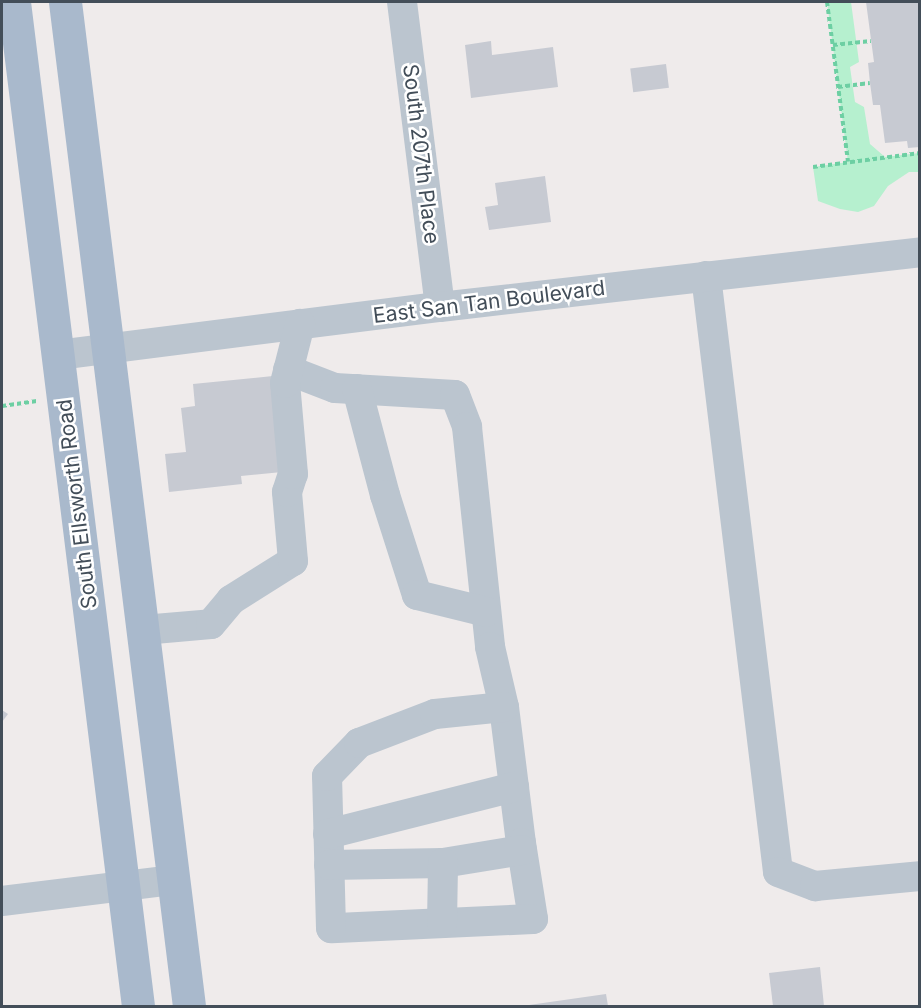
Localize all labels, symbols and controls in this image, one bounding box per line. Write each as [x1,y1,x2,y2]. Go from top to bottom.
street label: South 207th Place [397,63,445,245]
street label: East San Tan Boulevard [372,275,606,329]
street label: South Ellsworth Road [52,398,102,610]

